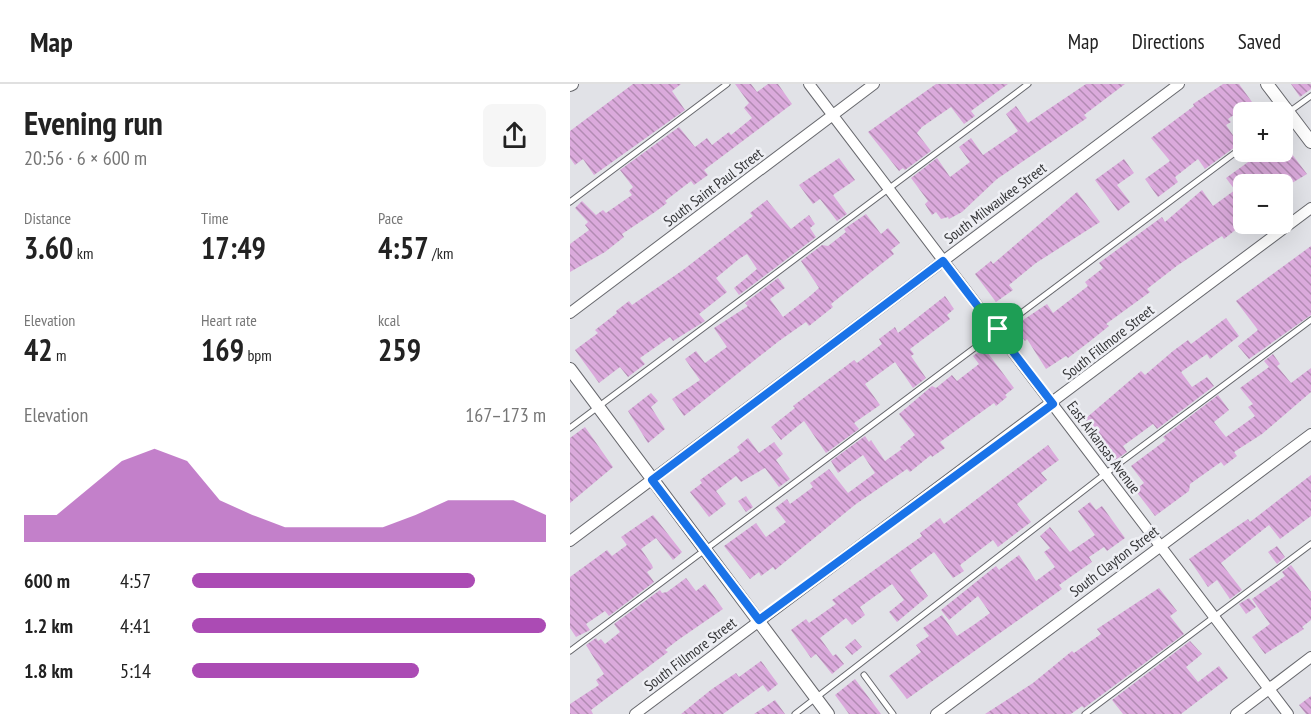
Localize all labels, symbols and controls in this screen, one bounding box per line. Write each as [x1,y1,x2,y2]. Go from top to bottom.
text: Map [30,23,73,60]
text: Map [1068,28,1099,55]
text: Directions [1132,28,1205,55]
text: Saved [1238,28,1281,55]
text: Evening run [24,101,163,144]
map controls [1233,102,1293,234]
button: + [1233,102,1293,162]
button: share [483,104,546,167]
street label: South Saint Paul Street [660,143,766,231]
text: 20:56 · 6 × 600 m [24,145,147,171]
street label: South Milwaukee Street [940,158,1050,248]
button: − [1233,174,1293,234]
text: Distance [24,208,71,228]
text: Time [201,208,229,228]
text: Pace [378,208,403,228]
text: 3.60 [24,228,73,267]
text: 17:49 [201,228,266,267]
text: 4:57 [378,228,429,267]
text: km [73,243,93,263]
text: /km [429,243,453,263]
street label: South Fillmore Street [1059,300,1157,384]
pin [972,303,1023,354]
text: Elevation [24,310,75,330]
text: Heart rate [201,310,257,330]
text: kcal [378,310,400,330]
icon: arrive [981,312,1014,345]
text: 42 [24,330,53,369]
text: 169 [201,330,244,369]
text: 259 [378,330,421,369]
text: m [53,345,67,365]
text: bpm [244,345,272,365]
street label: East Arkansas Avenue [1063,397,1145,497]
text: Elevation [24,402,88,428]
text: 167–173 m [465,402,546,428]
street label: South Clayton Street [1066,521,1162,601]
text: 600 m [24,568,70,594]
text: 4:57 [120,568,151,594]
text: 1.2 km [24,613,73,639]
text: 4:41 [120,613,151,639]
street label: South Fillmore Street [640,613,740,695]
text: 1.8 km [24,658,73,684]
text: 5:14 [120,658,151,684]

